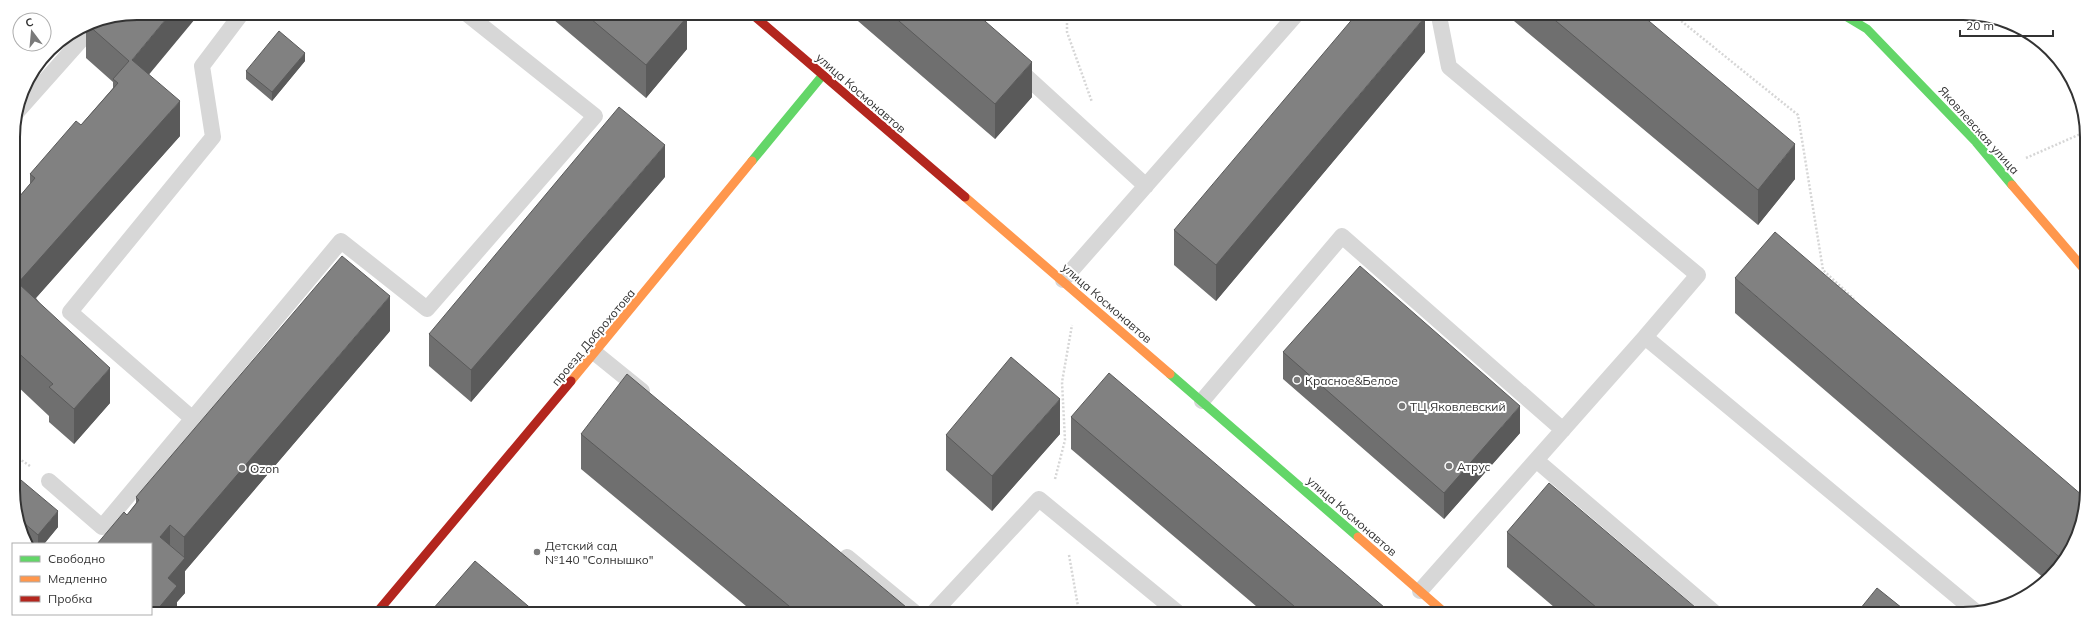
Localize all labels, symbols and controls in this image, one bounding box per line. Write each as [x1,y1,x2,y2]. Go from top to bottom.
north arrow [12,12,52,52]
scale bar [1960,12,2053,38]
text: С [24,14,35,30]
text: 20 m [1966,18,1994,33]
street label: улица Космонавтов [813,50,909,136]
street label: Яковлевская улица [1936,83,2022,177]
street label: улица Космонавтов [1059,260,1155,346]
street label: проезд Доброхотова [548,285,638,389]
place label: Красное&Белое [1305,373,1398,388]
marker: Красное&Белое [1292,375,1302,385]
place label: ТЦ Яковлевский [1410,399,1506,414]
marker: ТЦ Яковлевский [1397,401,1407,411]
place label: Атрус [1457,459,1491,474]
place label: Ozon [250,461,279,476]
marker: Атрус [1444,461,1454,471]
marker: Ozon [237,463,247,473]
street label: улица Космонавтов [1304,473,1400,559]
place label: Детский сад №140 "Солнышко" [545,538,654,567]
legend [12,543,152,615]
marker: Детский сад №140 "Солнышко" [532,547,542,557]
text: Свободно [48,551,105,566]
text: Медленно [48,571,107,586]
text: Пробка [48,591,92,606]

